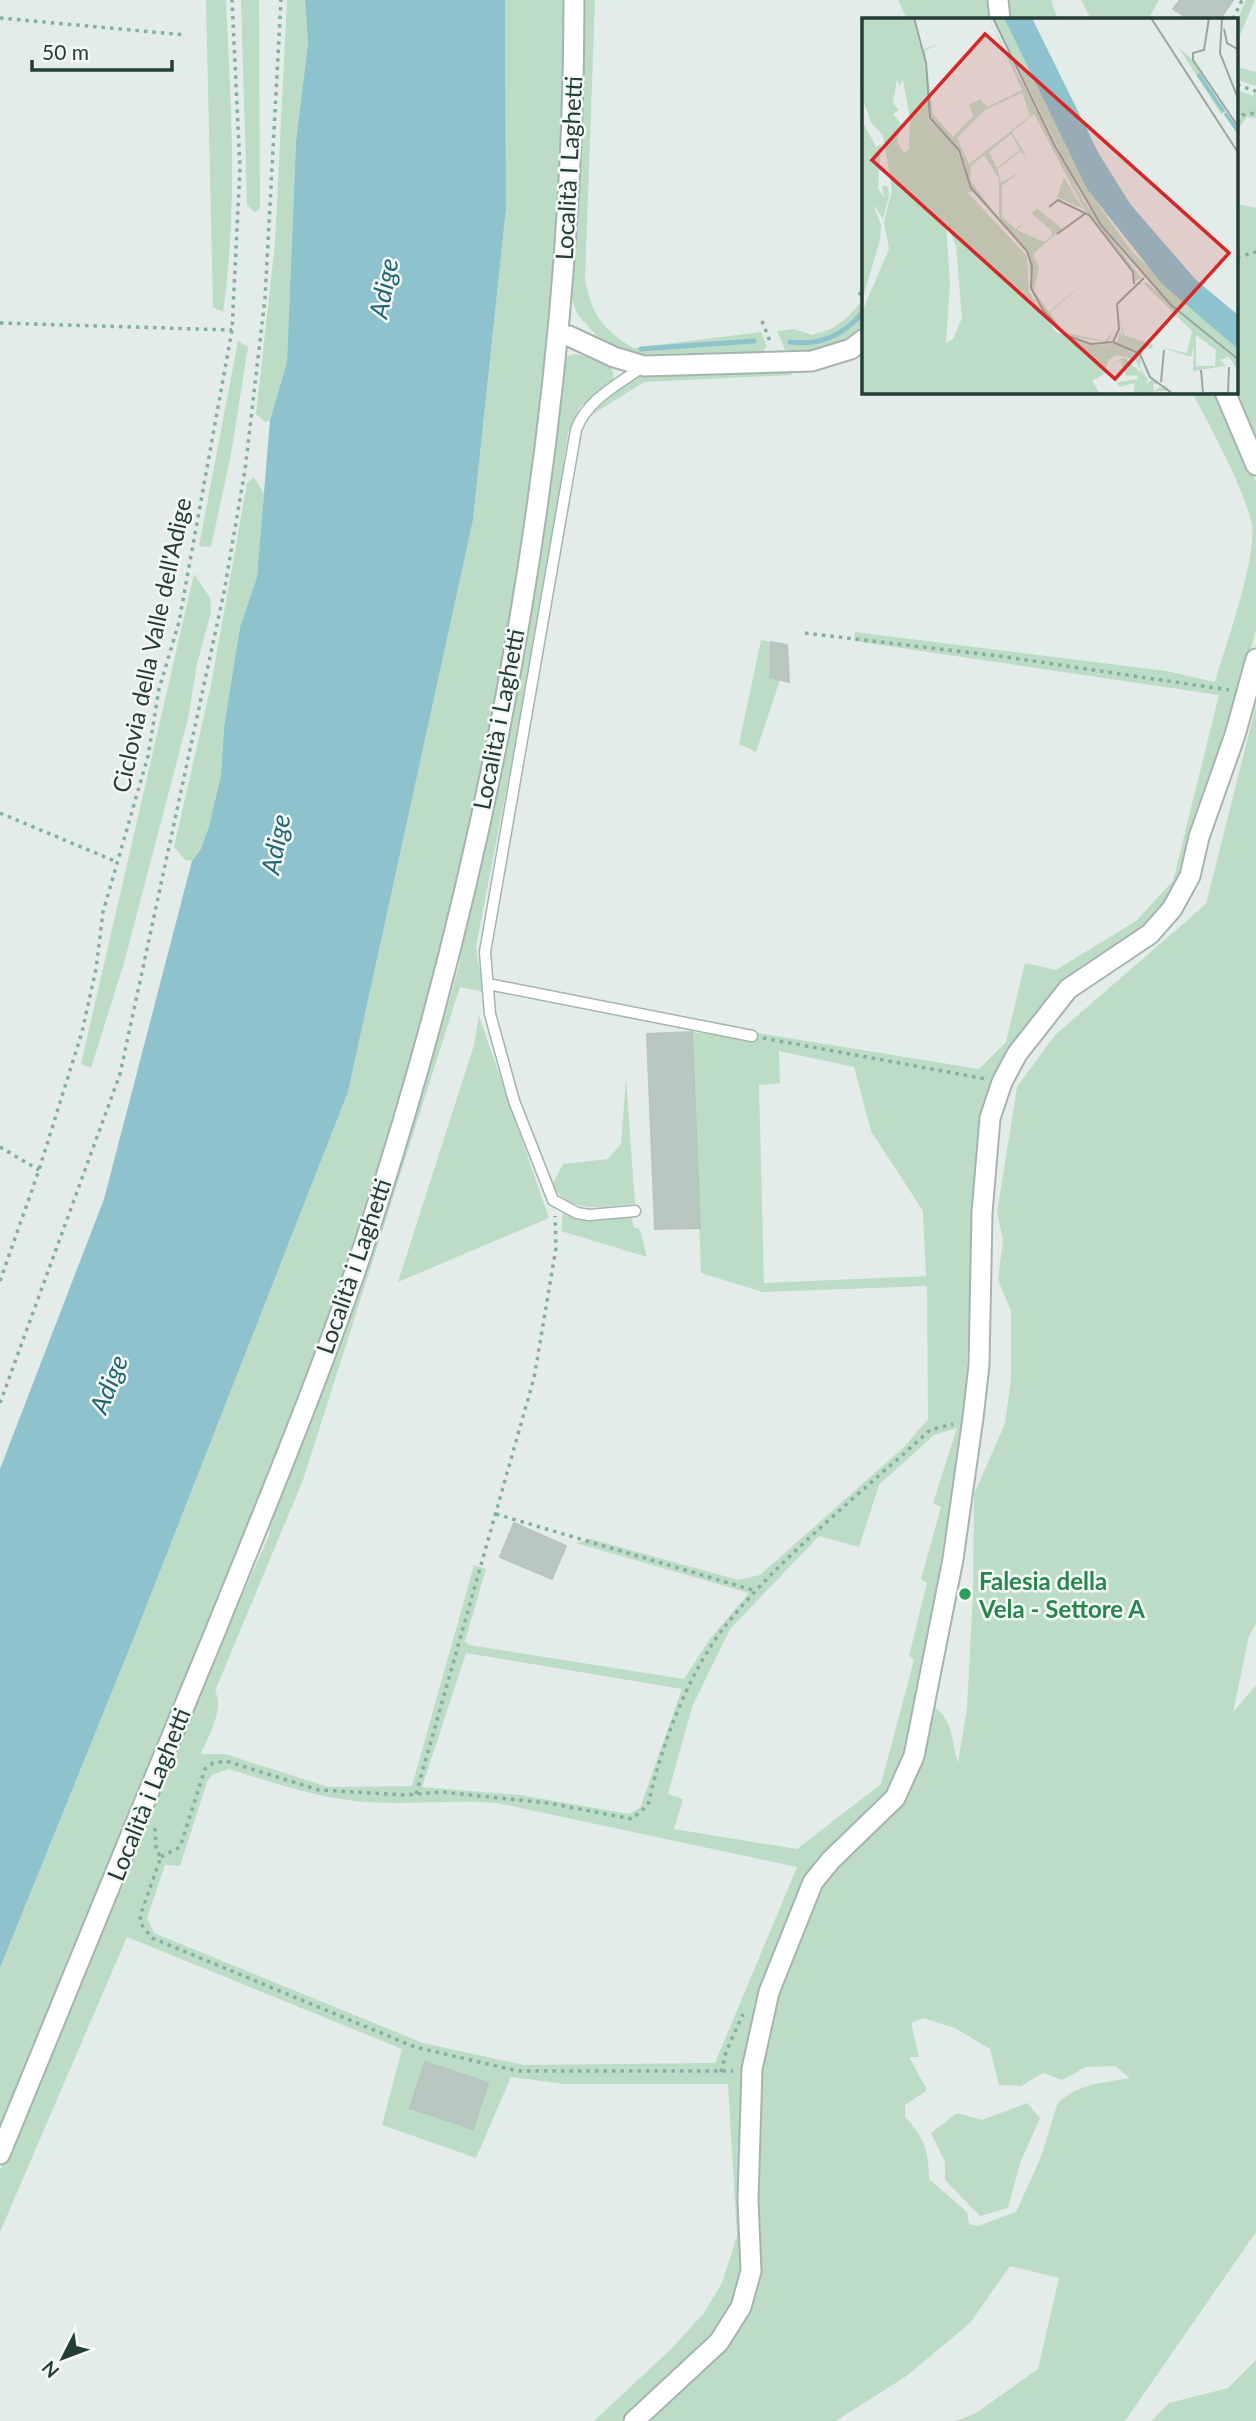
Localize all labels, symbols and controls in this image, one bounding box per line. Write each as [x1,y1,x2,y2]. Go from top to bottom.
inset map [862,18,1238,394]
scale bar [32,28,172,72]
text: 50 m [42,39,89,64]
street label: Località I Laghetti [549,75,587,261]
water label: Adige [361,255,404,322]
street label: Ciclovia della Valle dell'Adige [106,495,196,795]
street label: Località i Laghetti [466,626,530,812]
water label: Adige [253,811,296,878]
street label: Località i Laghetti [309,1175,397,1357]
water label: Adige [81,1350,134,1419]
place label: Falesia della Vela - Settore A [978,1566,1145,1623]
marker: Falesia della Vela - Settore A [957,1586,973,1602]
street label: Località i Laghetti [100,1703,196,1885]
north arrow [28,2323,98,2393]
text: N [37,2357,63,2383]

